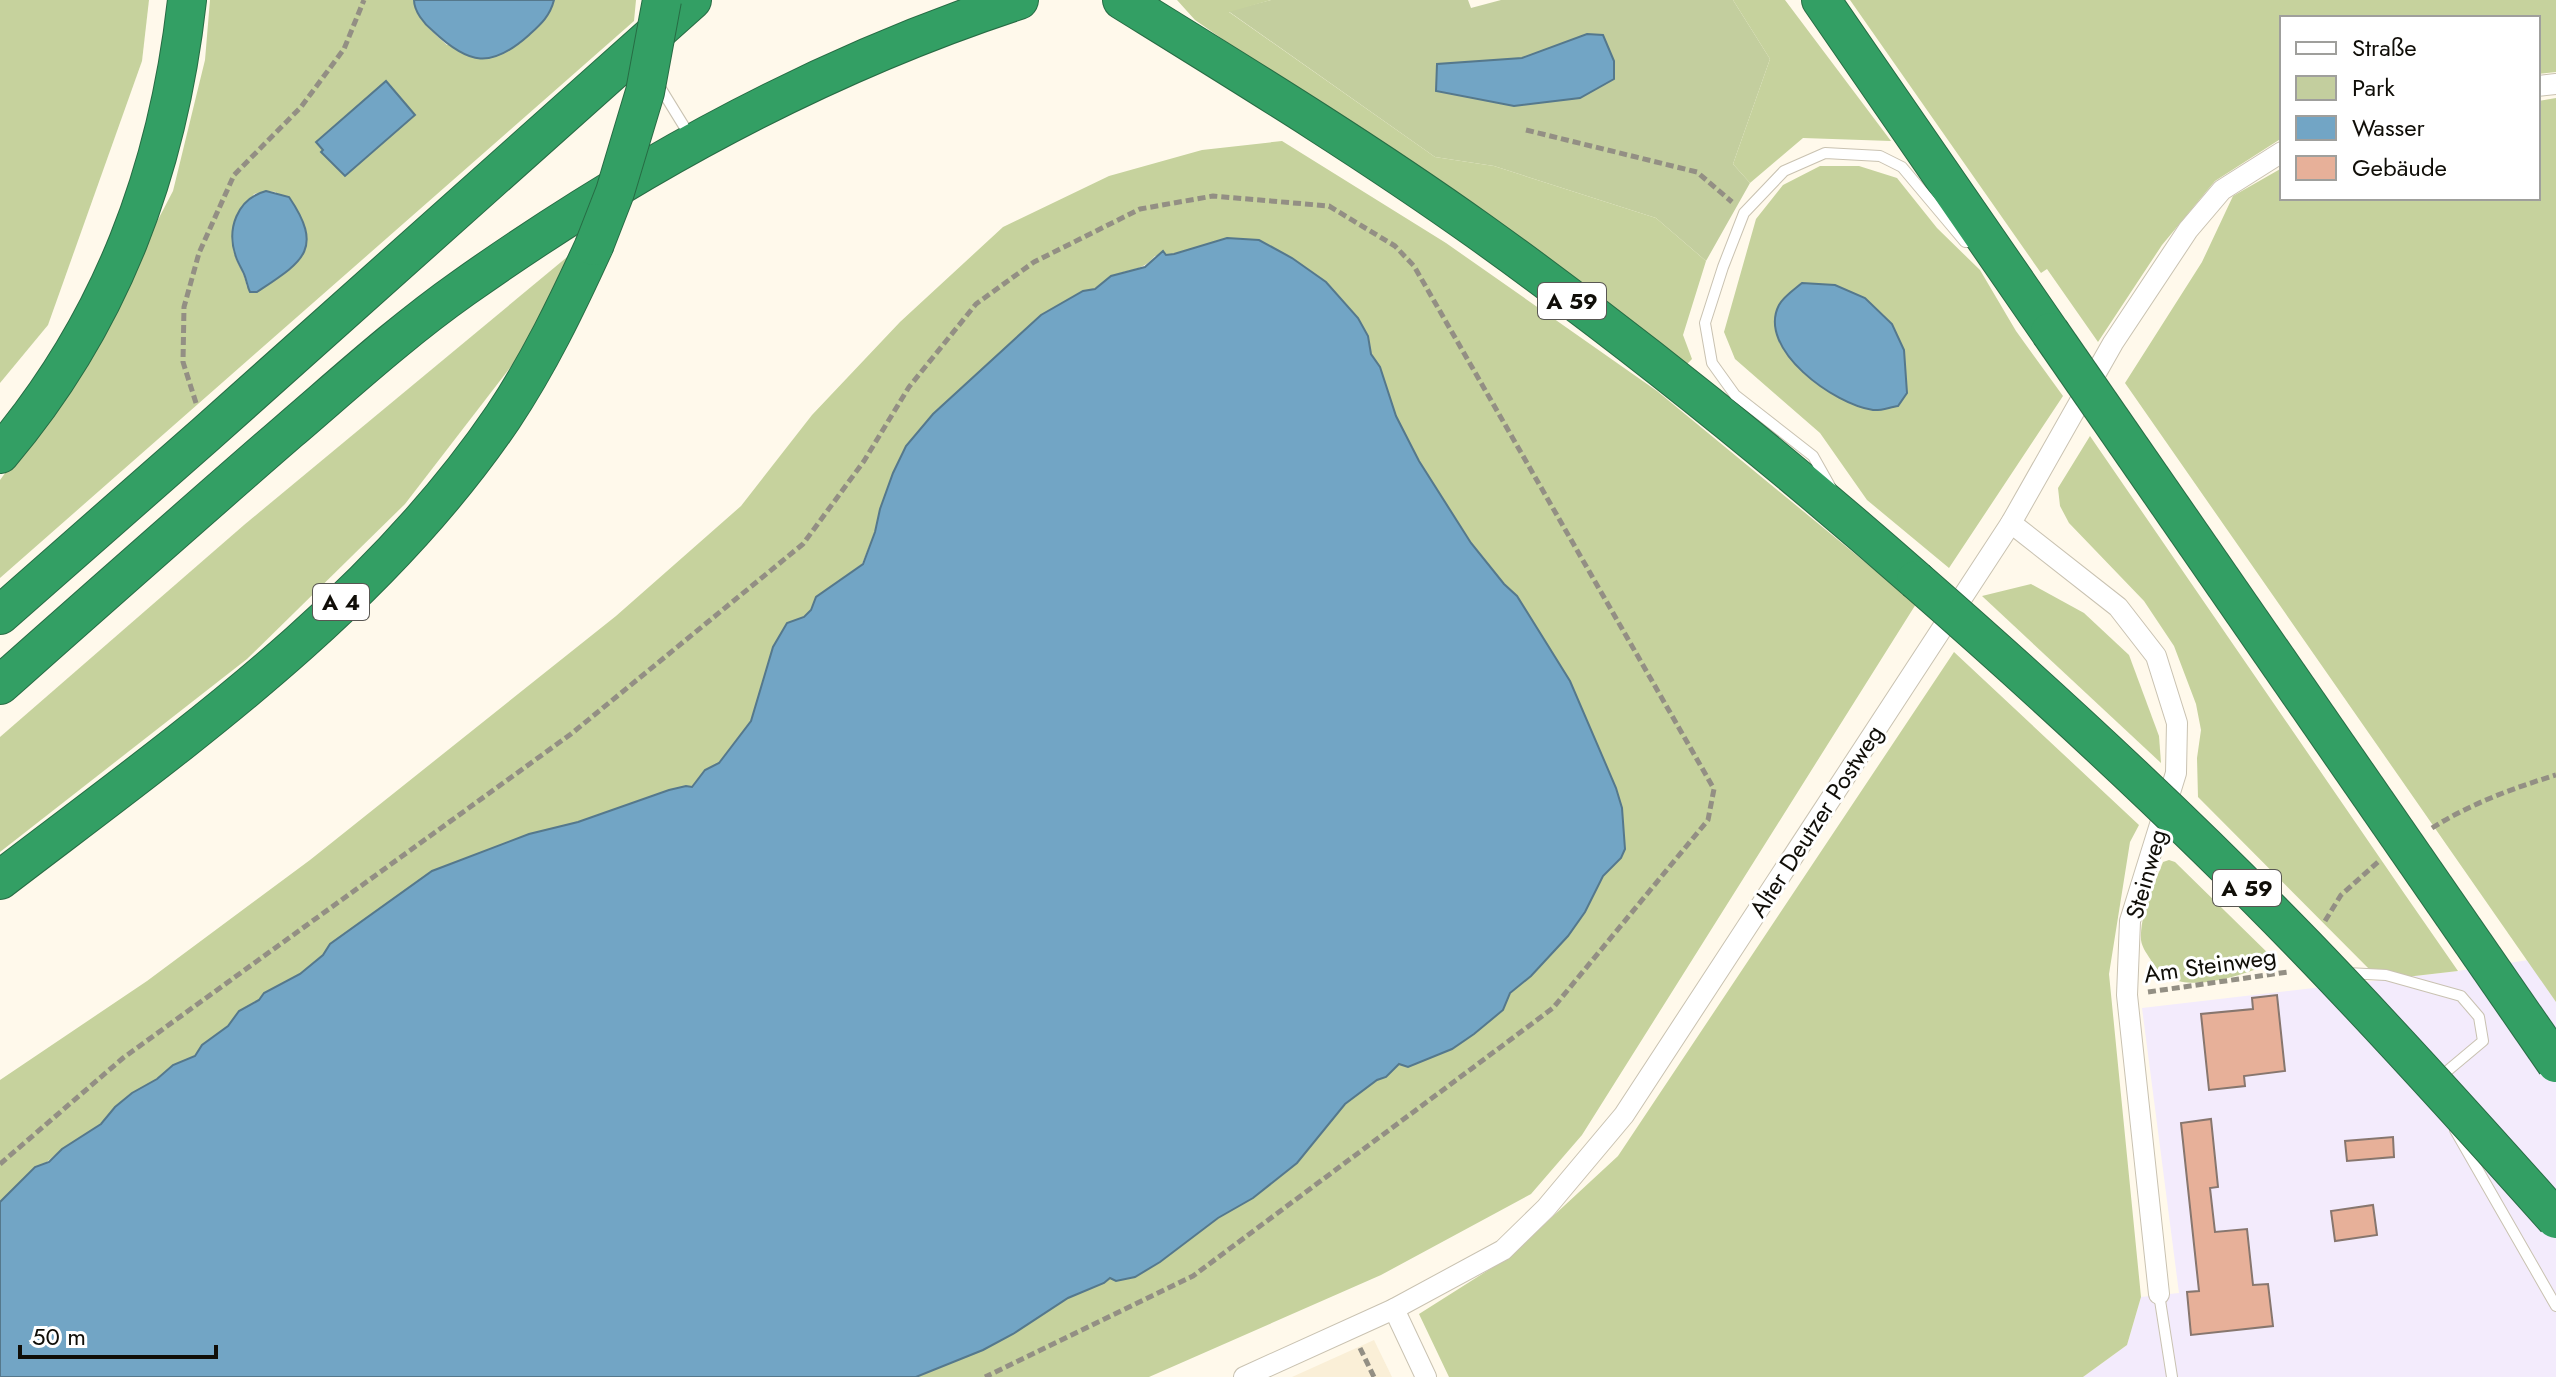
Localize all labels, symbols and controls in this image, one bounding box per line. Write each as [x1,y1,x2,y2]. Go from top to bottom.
legend [2280,16,2540,200]
text: Straße [2352,30,2417,65]
text: Park [2352,70,2395,105]
text: Wasser [2352,110,2426,145]
text: Gebäude [2352,150,2447,185]
road number: A 59 [1538,283,1606,319]
road number: A 4 [313,584,369,620]
street label: Alter Deutzer Postweg [1740,718,1892,924]
street label: Steinweg [2116,825,2176,923]
road number: A 59 [2213,870,2281,906]
street label: Am Steinweg [2141,938,2279,992]
scale bar [20,1309,216,1359]
text: 50 m [32,1319,86,1354]

